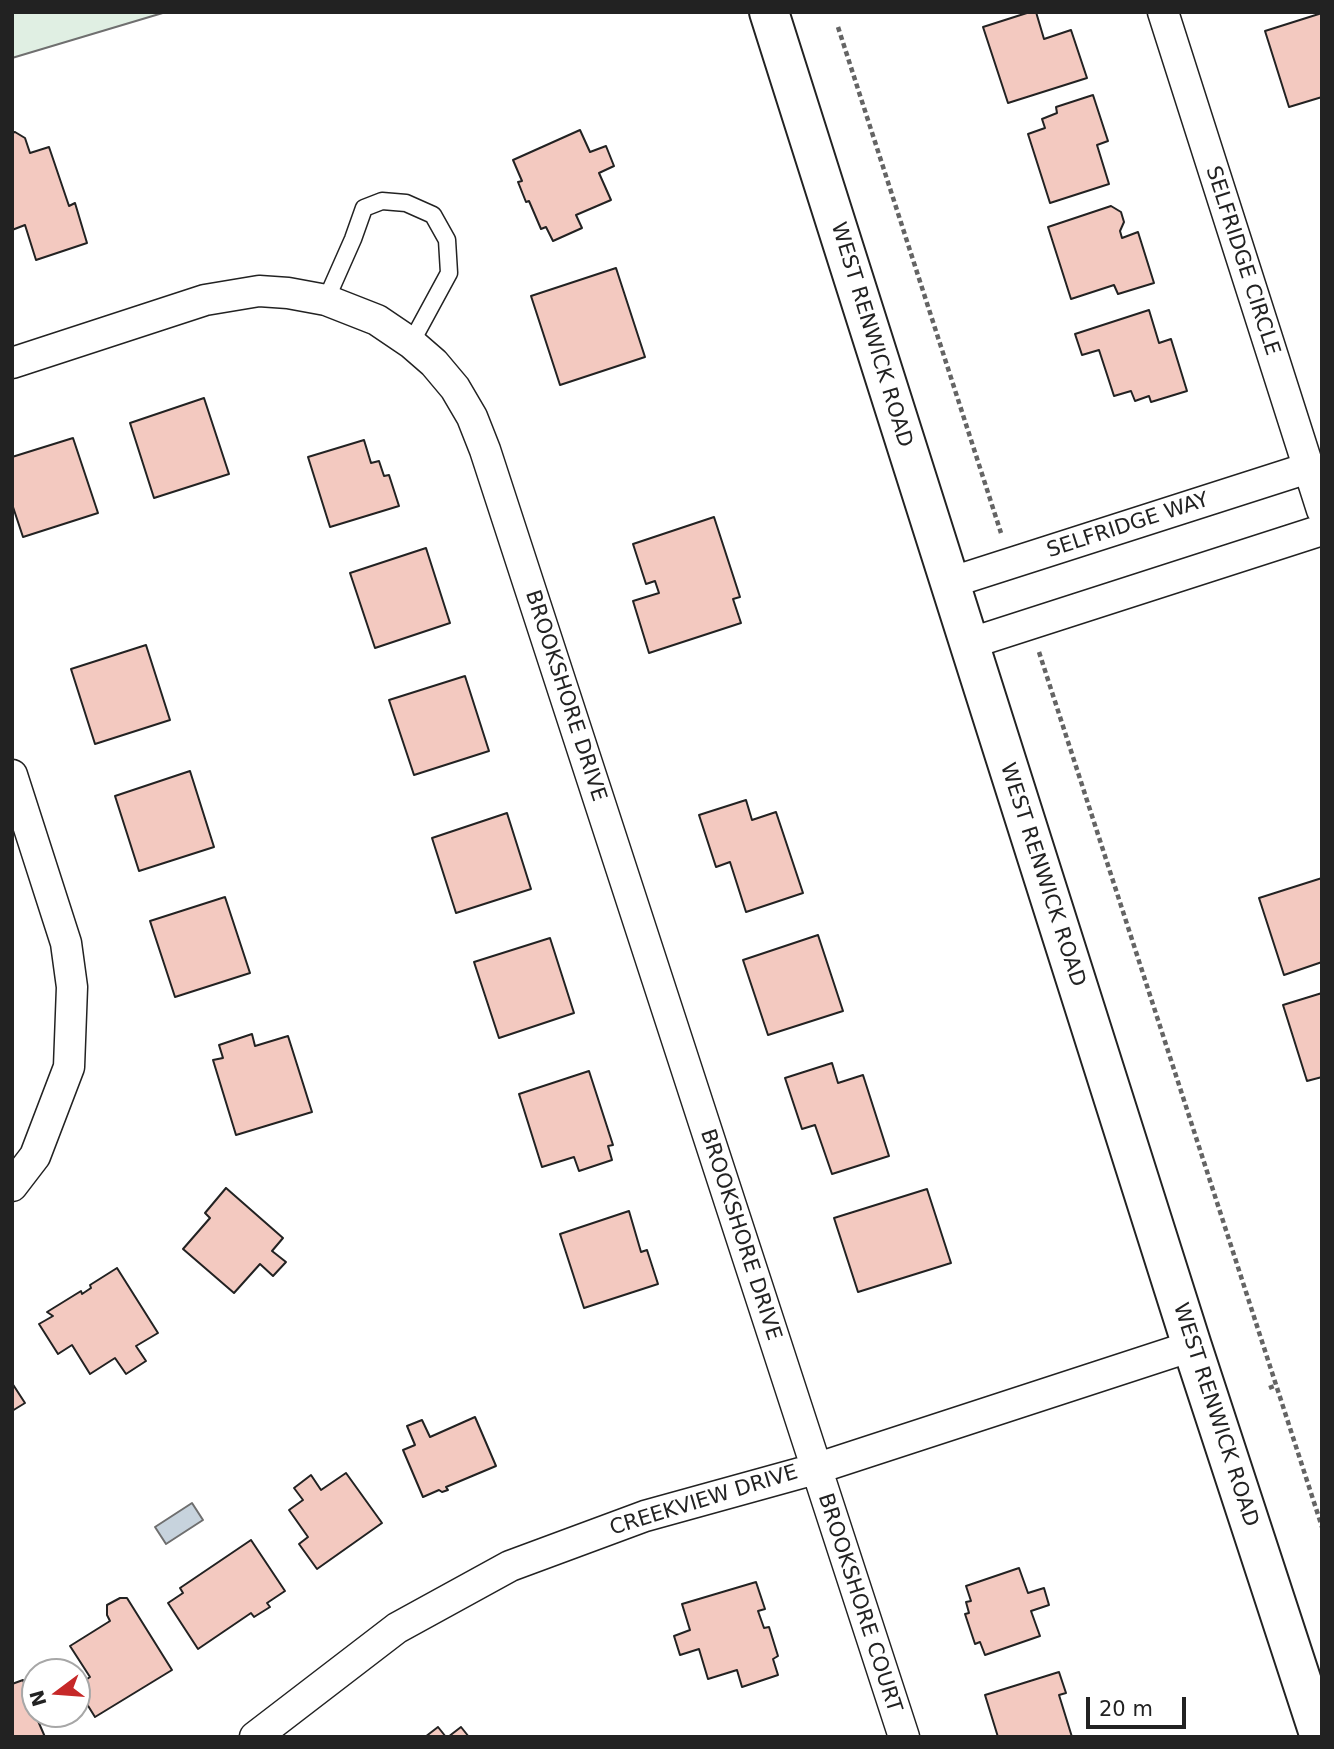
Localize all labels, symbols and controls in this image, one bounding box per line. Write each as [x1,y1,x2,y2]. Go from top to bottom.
street label: SELFRIDGE CIRCLE [1199,163,1285,359]
street label: WEST RENWICK ROAD [825,220,917,450]
street label: SELFRIDGE WAY [1044,488,1212,564]
street label: BROOKSHORE DRIVE [519,587,611,805]
street label: WEST RENWICK ROAD [994,760,1090,990]
street label: BROOKSHORE DRIVE [694,1126,786,1344]
street label: WEST RENWICK ROAD [1167,1300,1263,1530]
street label: CREEKVIEW DRIVE [607,1460,801,1542]
street label: BROOKSHORE COURT [812,1490,906,1716]
north arrow [21,1658,91,1728]
scale bar [1089,1682,1189,1726]
text: N [25,1688,51,1709]
text: 20 m [1099,1697,1153,1721]

